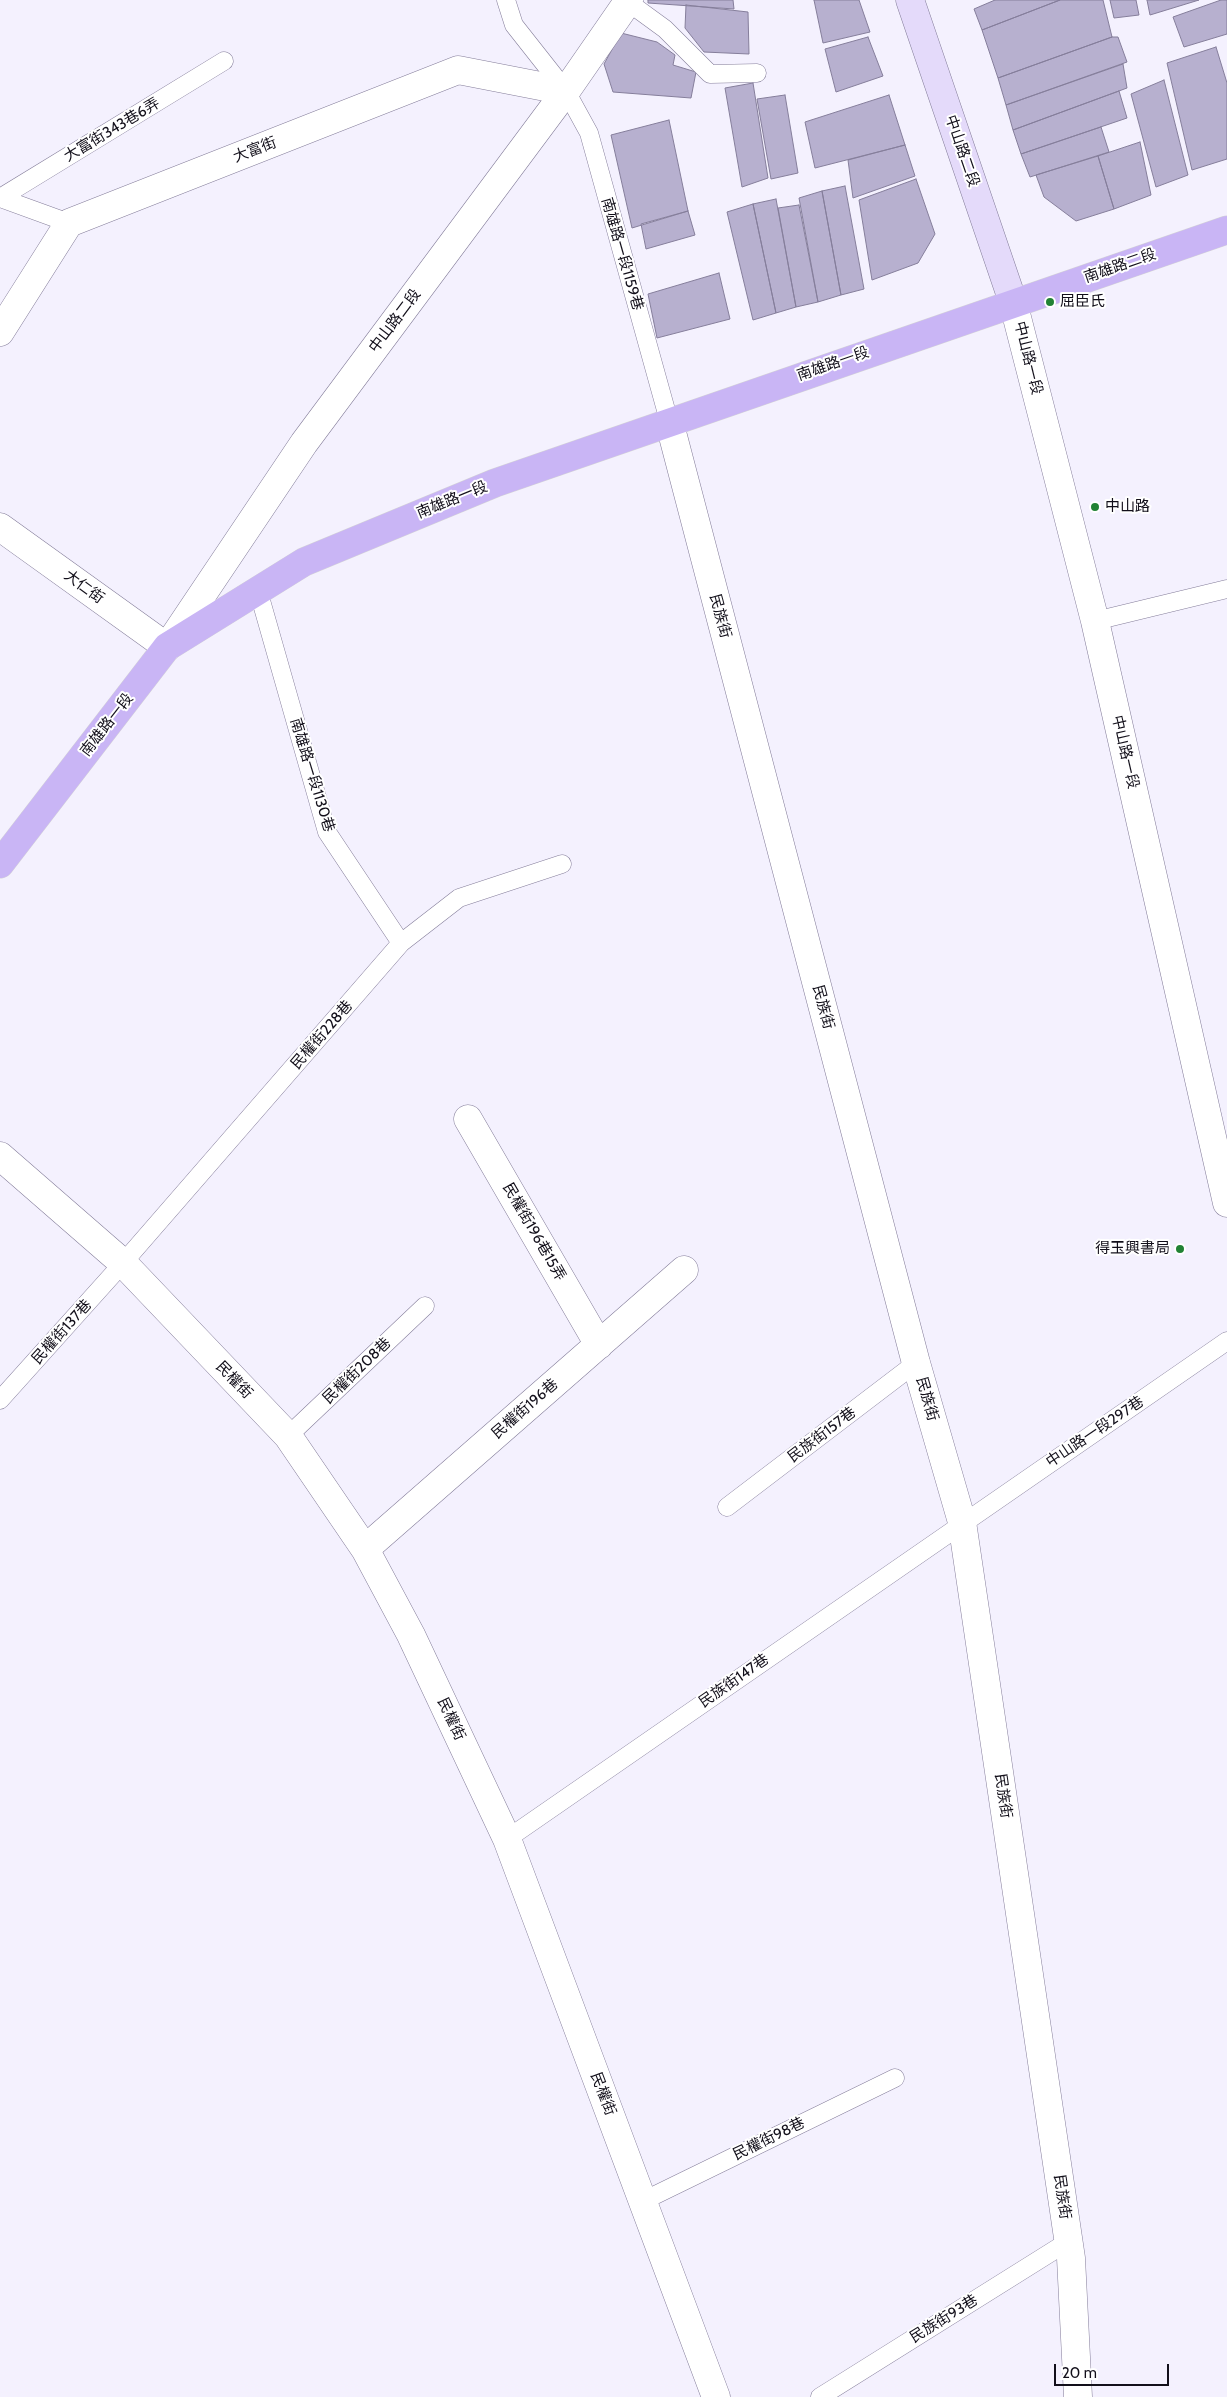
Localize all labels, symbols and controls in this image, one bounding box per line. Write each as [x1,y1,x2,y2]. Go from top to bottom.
street label: 大富街343巷6弄 [61,94,163,166]
street label: 中山路二段 [941,113,983,189]
street label: 大富街 [231,134,279,166]
street label: 南雄路一段1159巷 [597,196,647,312]
street label: 南雄路二段 [1082,245,1158,287]
street label: 中山路二段 [365,286,425,356]
place label: 屈臣氏 [1060,293,1105,311]
marker: 屈臣氏 [1044,296,1056,308]
street label: 中山路一段 [1010,319,1046,397]
street label: 南雄路一段 [795,343,871,385]
street label: 南雄路一段 [414,478,490,522]
place label: 中山路 [1105,498,1150,516]
marker: 中山路 [1089,501,1101,513]
street label: 大仁街 [61,566,107,608]
street label: 民族街 [705,592,735,640]
street label: 南雄路一段 [77,690,137,760]
street label: 中山路一段 [1108,713,1142,791]
street label: 南雄路一段1130巷 [286,716,338,834]
street label: 民族街 [808,983,838,1031]
street label: 民權街228巷 [287,997,357,1073]
street label: 民權街196巷15弄 [499,1180,569,1284]
place label: 得玉興書局 [1095,1240,1170,1258]
marker: 得玉興書局 [1174,1243,1186,1255]
street label: 民權街137巷 [28,1296,96,1368]
street label: 民權街208巷 [319,1334,395,1408]
street label: 民權街 [212,1358,256,1402]
street label: 民權街196巷 [488,1375,562,1443]
street label: 民族街 [912,1375,942,1423]
street label: 中山路一段297巷 [1043,1393,1147,1471]
street label: 民族街157巷 [784,1404,860,1466]
street label: 民族街147巷 [696,1650,772,1712]
street label: 民權街 [433,1695,469,1743]
street label: 民族街 [991,1772,1015,1820]
street label: 民權街 [587,2070,619,2118]
street label: 民權街98巷 [730,2114,808,2164]
street label: 民族街 [1050,2173,1074,2221]
street label: 民族街93巷 [907,2291,981,2347]
scale bar [1057,2354,1172,2386]
text: 20 m [1062,2364,1097,2382]

